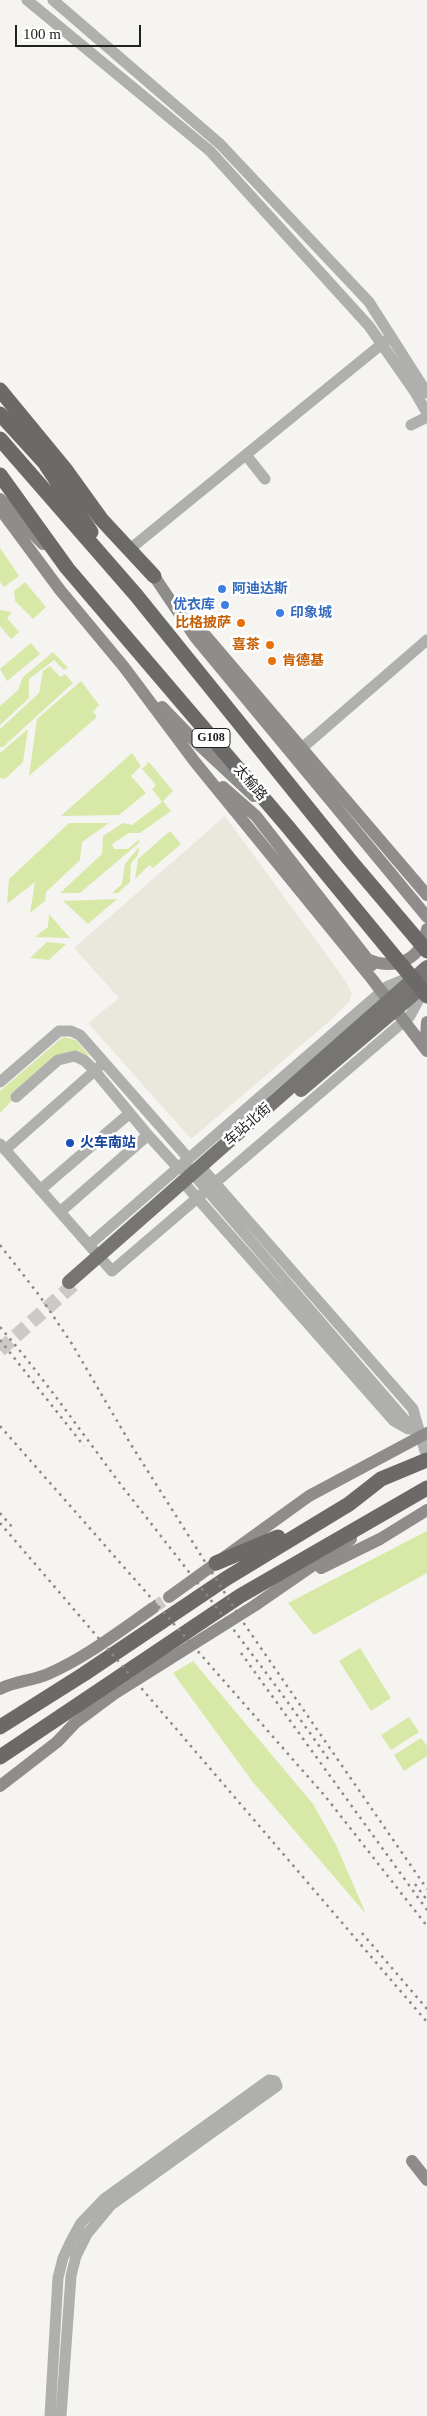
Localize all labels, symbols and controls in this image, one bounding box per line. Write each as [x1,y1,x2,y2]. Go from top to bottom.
scale bar [18,15,144,47]
text: 100 m [23,26,61,42]
place label: 阿迪达斯 [232,581,288,597]
marker: 阿迪达斯 [216,583,228,595]
place label: 优衣库 [173,597,215,613]
marker: 优衣库 [219,599,231,611]
place label: 印象城 [290,605,332,621]
marker: 印象城 [274,607,286,619]
place label: 比格披萨 [175,615,231,631]
marker: 比格披萨 [235,617,247,629]
place label: 喜茶 [232,637,260,653]
marker: 喜茶 [264,639,276,651]
place label: 肯德基 [282,653,324,669]
marker: 肯德基 [266,655,278,667]
road number: G108 [192,728,230,748]
street label: 太榆路 [230,762,270,804]
street label: 车站北街 [221,1100,275,1150]
place label: 火车南站 [80,1135,136,1151]
marker: 火车南站 [64,1137,76,1149]

